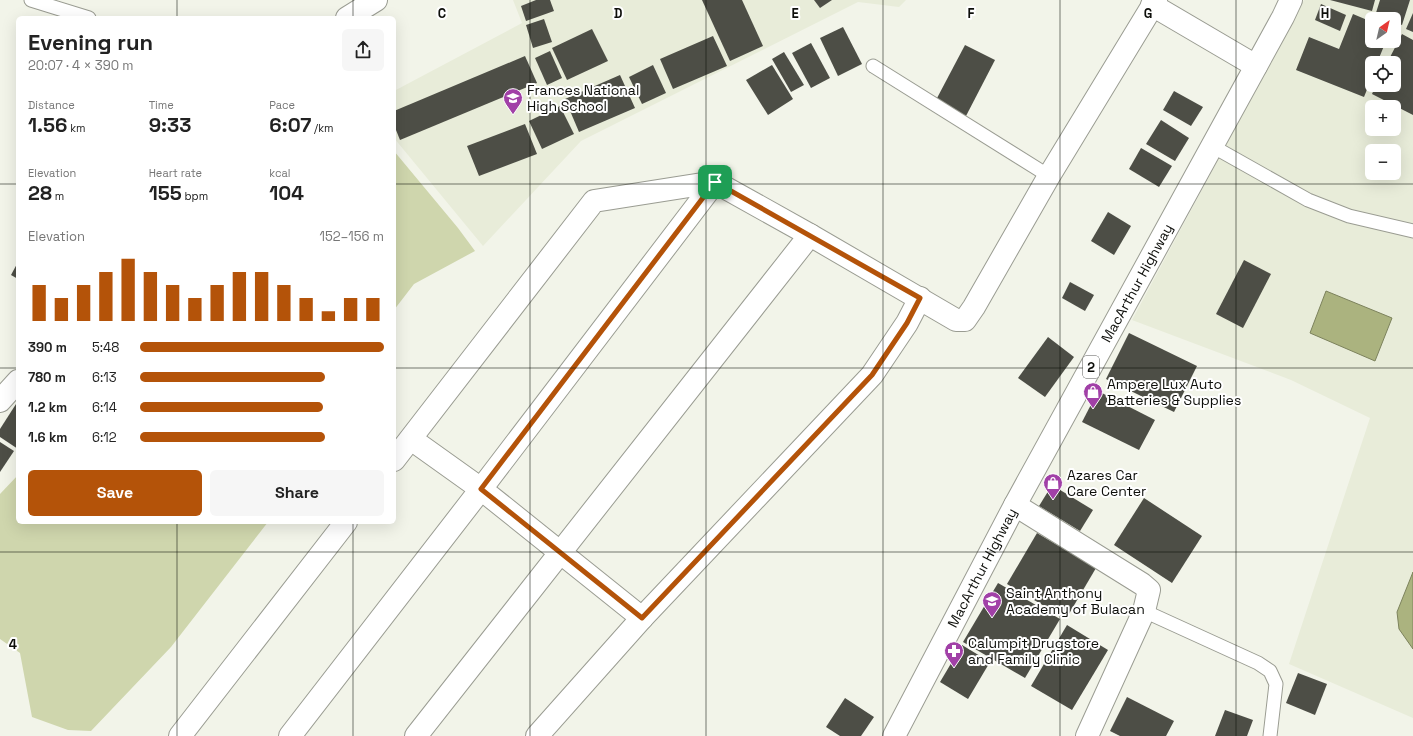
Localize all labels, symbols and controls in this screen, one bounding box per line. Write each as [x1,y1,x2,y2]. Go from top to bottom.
text: C [438,5,446,22]
text: D [614,5,623,22]
text: E [791,5,799,22]
text: F [968,5,975,22]
text: G [1144,5,1152,22]
text: H [1321,5,1329,22]
north arrow [1365,12,1401,48]
map controls [1365,12,1401,180]
text: Evening run [28,28,153,56]
button: share [342,29,384,71]
button: locate [1365,56,1401,92]
text: 20:07 · 4 × 390 m [28,57,134,74]
place label: Frances National High School [527,81,639,115]
school or university icon: Frances National High School [502,87,524,115]
text: Distance [28,98,75,112]
text: Time [149,98,174,112]
text: Pace [269,98,295,112]
button: + [1365,100,1401,136]
text: 1.56 [28,112,67,138]
text: 9:33 [149,112,191,138]
text: 6:07 [269,112,311,138]
text: km [67,121,86,135]
text: /km [311,121,334,135]
button: − [1365,144,1401,180]
pin [698,165,732,199]
text: Elevation [28,166,76,180]
text: Heart rate [149,166,202,180]
text: kcal [269,166,291,180]
icon: arrive [704,171,726,193]
text: 28 [28,180,52,206]
text: 155 [149,180,182,206]
text: 104 [269,180,304,206]
text: m [52,189,64,203]
text: bpm [182,189,208,203]
street label: MacArthur Highway [1097,221,1177,345]
text: Elevation [28,228,85,245]
text: 152–156 m [320,228,384,245]
text: 390 m [28,339,67,356]
text: 5:48 [92,339,119,356]
road number: 2 [1083,356,1099,378]
text: 780 m [28,369,66,386]
text: 6:13 [92,369,117,386]
place label: Ampere Lux Auto Batteries & Supplies [1107,375,1241,409]
shop icon: Ampere Lux Auto Batteries & Supplies [1082,381,1104,409]
text: 1.2 km [28,399,67,416]
text: 6:14 [92,399,117,416]
text: 1.6 km [28,429,67,446]
text: 6:12 [92,429,117,446]
place label: Azares Car Care Center [1067,466,1146,500]
button: Save [28,470,202,516]
button: Share [210,470,384,516]
shop icon: Azares Car Care Center [1042,472,1064,500]
street label: MacArthur Highway [943,505,1021,631]
place label: Saint Anthony Academy of Bulacan [1006,584,1145,618]
school or university icon: Saint Anthony Academy of Bulacan [981,590,1003,618]
place label: Calumpit Drugstore and Family Clinic [968,634,1099,668]
text: 4 [9,636,17,653]
pharmacy icon: Calumpit Drugstore and Family Clinic [943,640,965,668]

